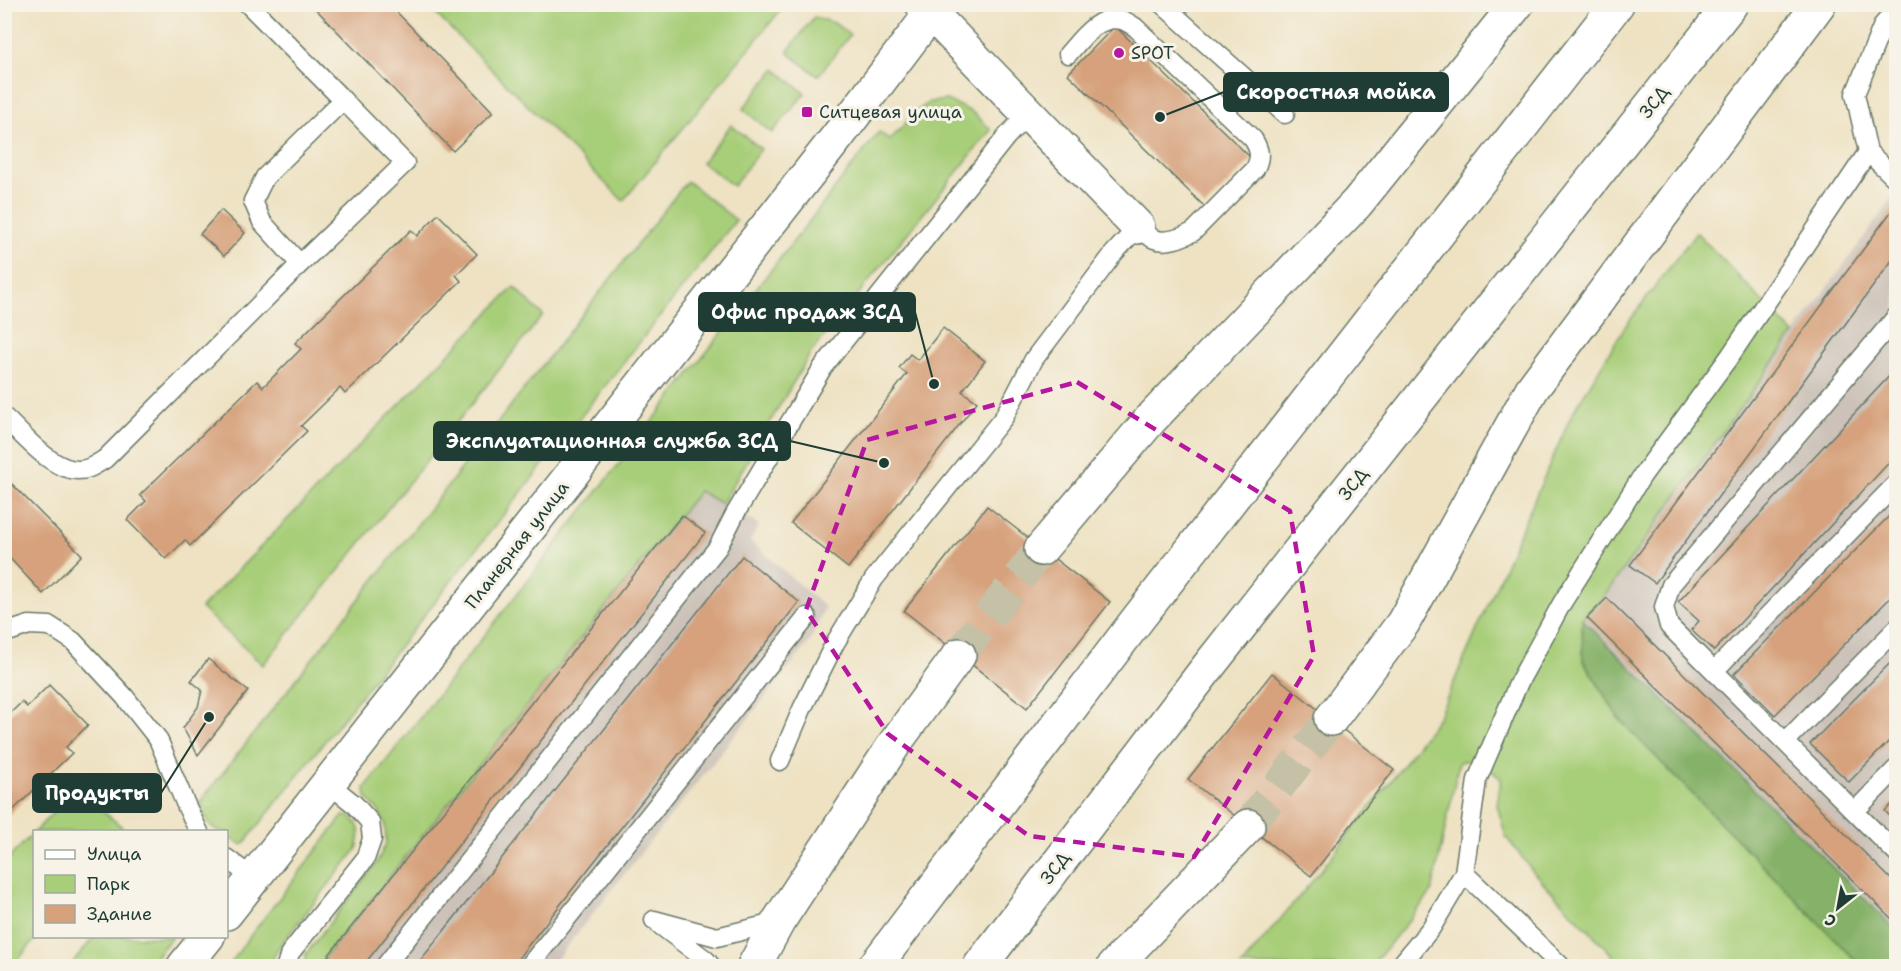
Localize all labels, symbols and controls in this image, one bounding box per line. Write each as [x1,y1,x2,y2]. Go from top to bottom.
place label: SPOT [1131,41,1174,65]
marker: SPOT [1112,46,1126,60]
callout: Скоростная мойка [1224,73,1448,111]
text: Скоростная мойка [1236,79,1436,105]
street label: ЗСД [1634,80,1675,123]
place label: Ситцевая улица [819,100,962,124]
marker: Ситцевая улица [800,105,814,119]
callout: Офис продаж ЗСД [699,293,915,331]
text: Офис продаж ЗСД [711,299,904,325]
callout: Эксплуатационная служба ЗСД [434,422,790,460]
text: Эксплуатационная служба ЗСД [446,428,779,454]
street label: ЗСД [1333,462,1374,505]
street label: Планерная улица [460,476,574,614]
callout: Продукты [33,774,161,812]
text: Продукты [45,780,149,806]
legend [33,830,228,938]
text: Улица [87,842,141,866]
street label: ЗСД [1035,846,1075,889]
text: Парк [87,872,130,896]
north arrow [1808,878,1868,938]
text: Здание [87,902,152,926]
text: С [1821,909,1840,932]

